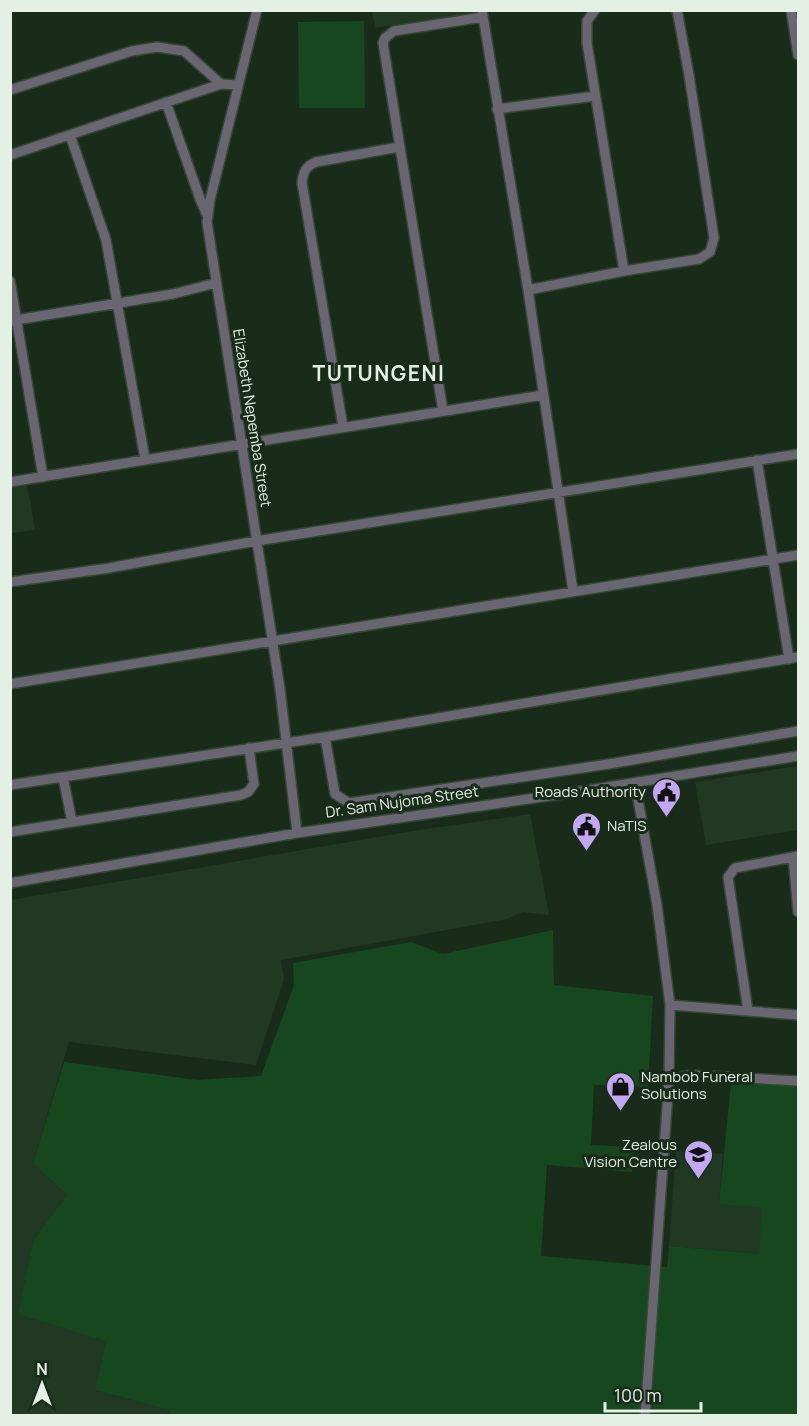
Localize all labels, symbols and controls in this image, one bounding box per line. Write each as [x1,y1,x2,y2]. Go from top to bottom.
street label: Elizabeth Nepemba Street [228,327,277,509]
district label: TUTUNGENI [313,359,445,387]
public building icon: Roads Authority [651,776,683,818]
street label: Dr. Sam Nujoma Street [324,780,480,823]
place label: Roads Authority [535,781,646,802]
public building icon: NaTIS [570,810,602,852]
place label: NaTIS [607,815,646,836]
place label: Nambob Funeral Solutions [641,1066,753,1104]
shop icon: Nambob Funeral Solutions [604,1070,636,1112]
place label: Zealous Vision Centre [584,1134,677,1172]
school or university icon: Zealous Vision Centre [682,1138,714,1180]
north arrow [12,1354,72,1414]
text: N [36,1358,48,1380]
scale bar [605,1375,701,1413]
text: 100 m [614,1383,662,1407]

